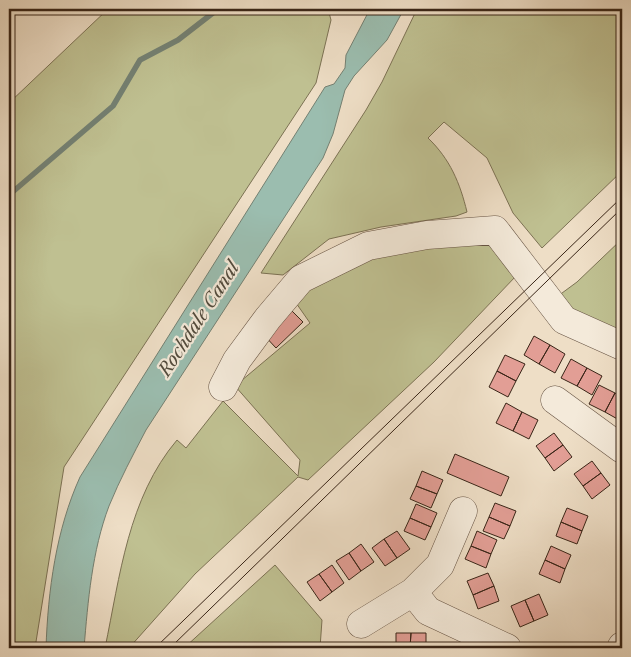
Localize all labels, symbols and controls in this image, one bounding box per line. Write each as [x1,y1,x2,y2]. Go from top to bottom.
water label: Rochdale Canal [153,256,245,382]

